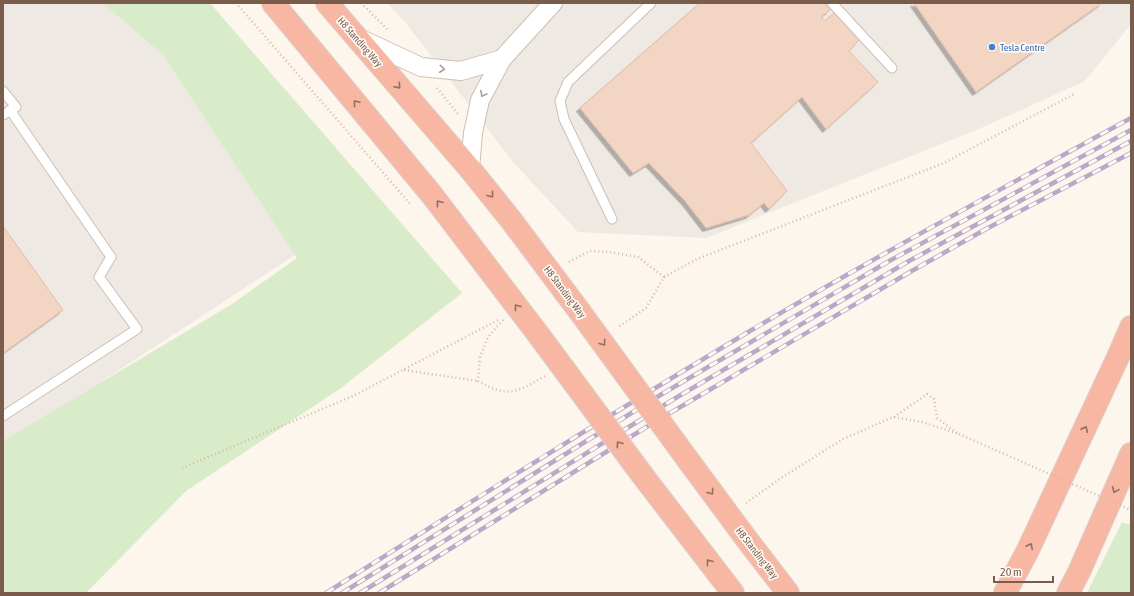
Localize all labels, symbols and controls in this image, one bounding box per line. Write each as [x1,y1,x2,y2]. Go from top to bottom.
street label: H8 Standing Way [336,15,384,69]
marker: Tesla Centre [987,42,997,52]
place label: Tesla Centre [1000,42,1045,53]
one-way arrow [439,64,445,73]
one-way arrow [393,81,400,88]
one-way arrow [481,90,488,97]
one-way arrow [353,101,360,108]
one-way arrow [486,191,493,198]
one-way arrow [436,201,443,208]
street label: H8 Standing Way [542,264,588,320]
one-way arrow [515,304,522,311]
one-way arrow [598,339,605,346]
one-way arrow [1080,425,1088,433]
one-way arrow [617,442,624,449]
one-way arrow [1112,486,1120,493]
one-way arrow [706,487,713,494]
street label: H8 Standing Way [734,525,780,581]
one-way arrow [1025,543,1033,551]
scale bar [994,558,1053,584]
one-way arrow [707,560,714,567]
text: 20 m [1000,565,1022,579]

